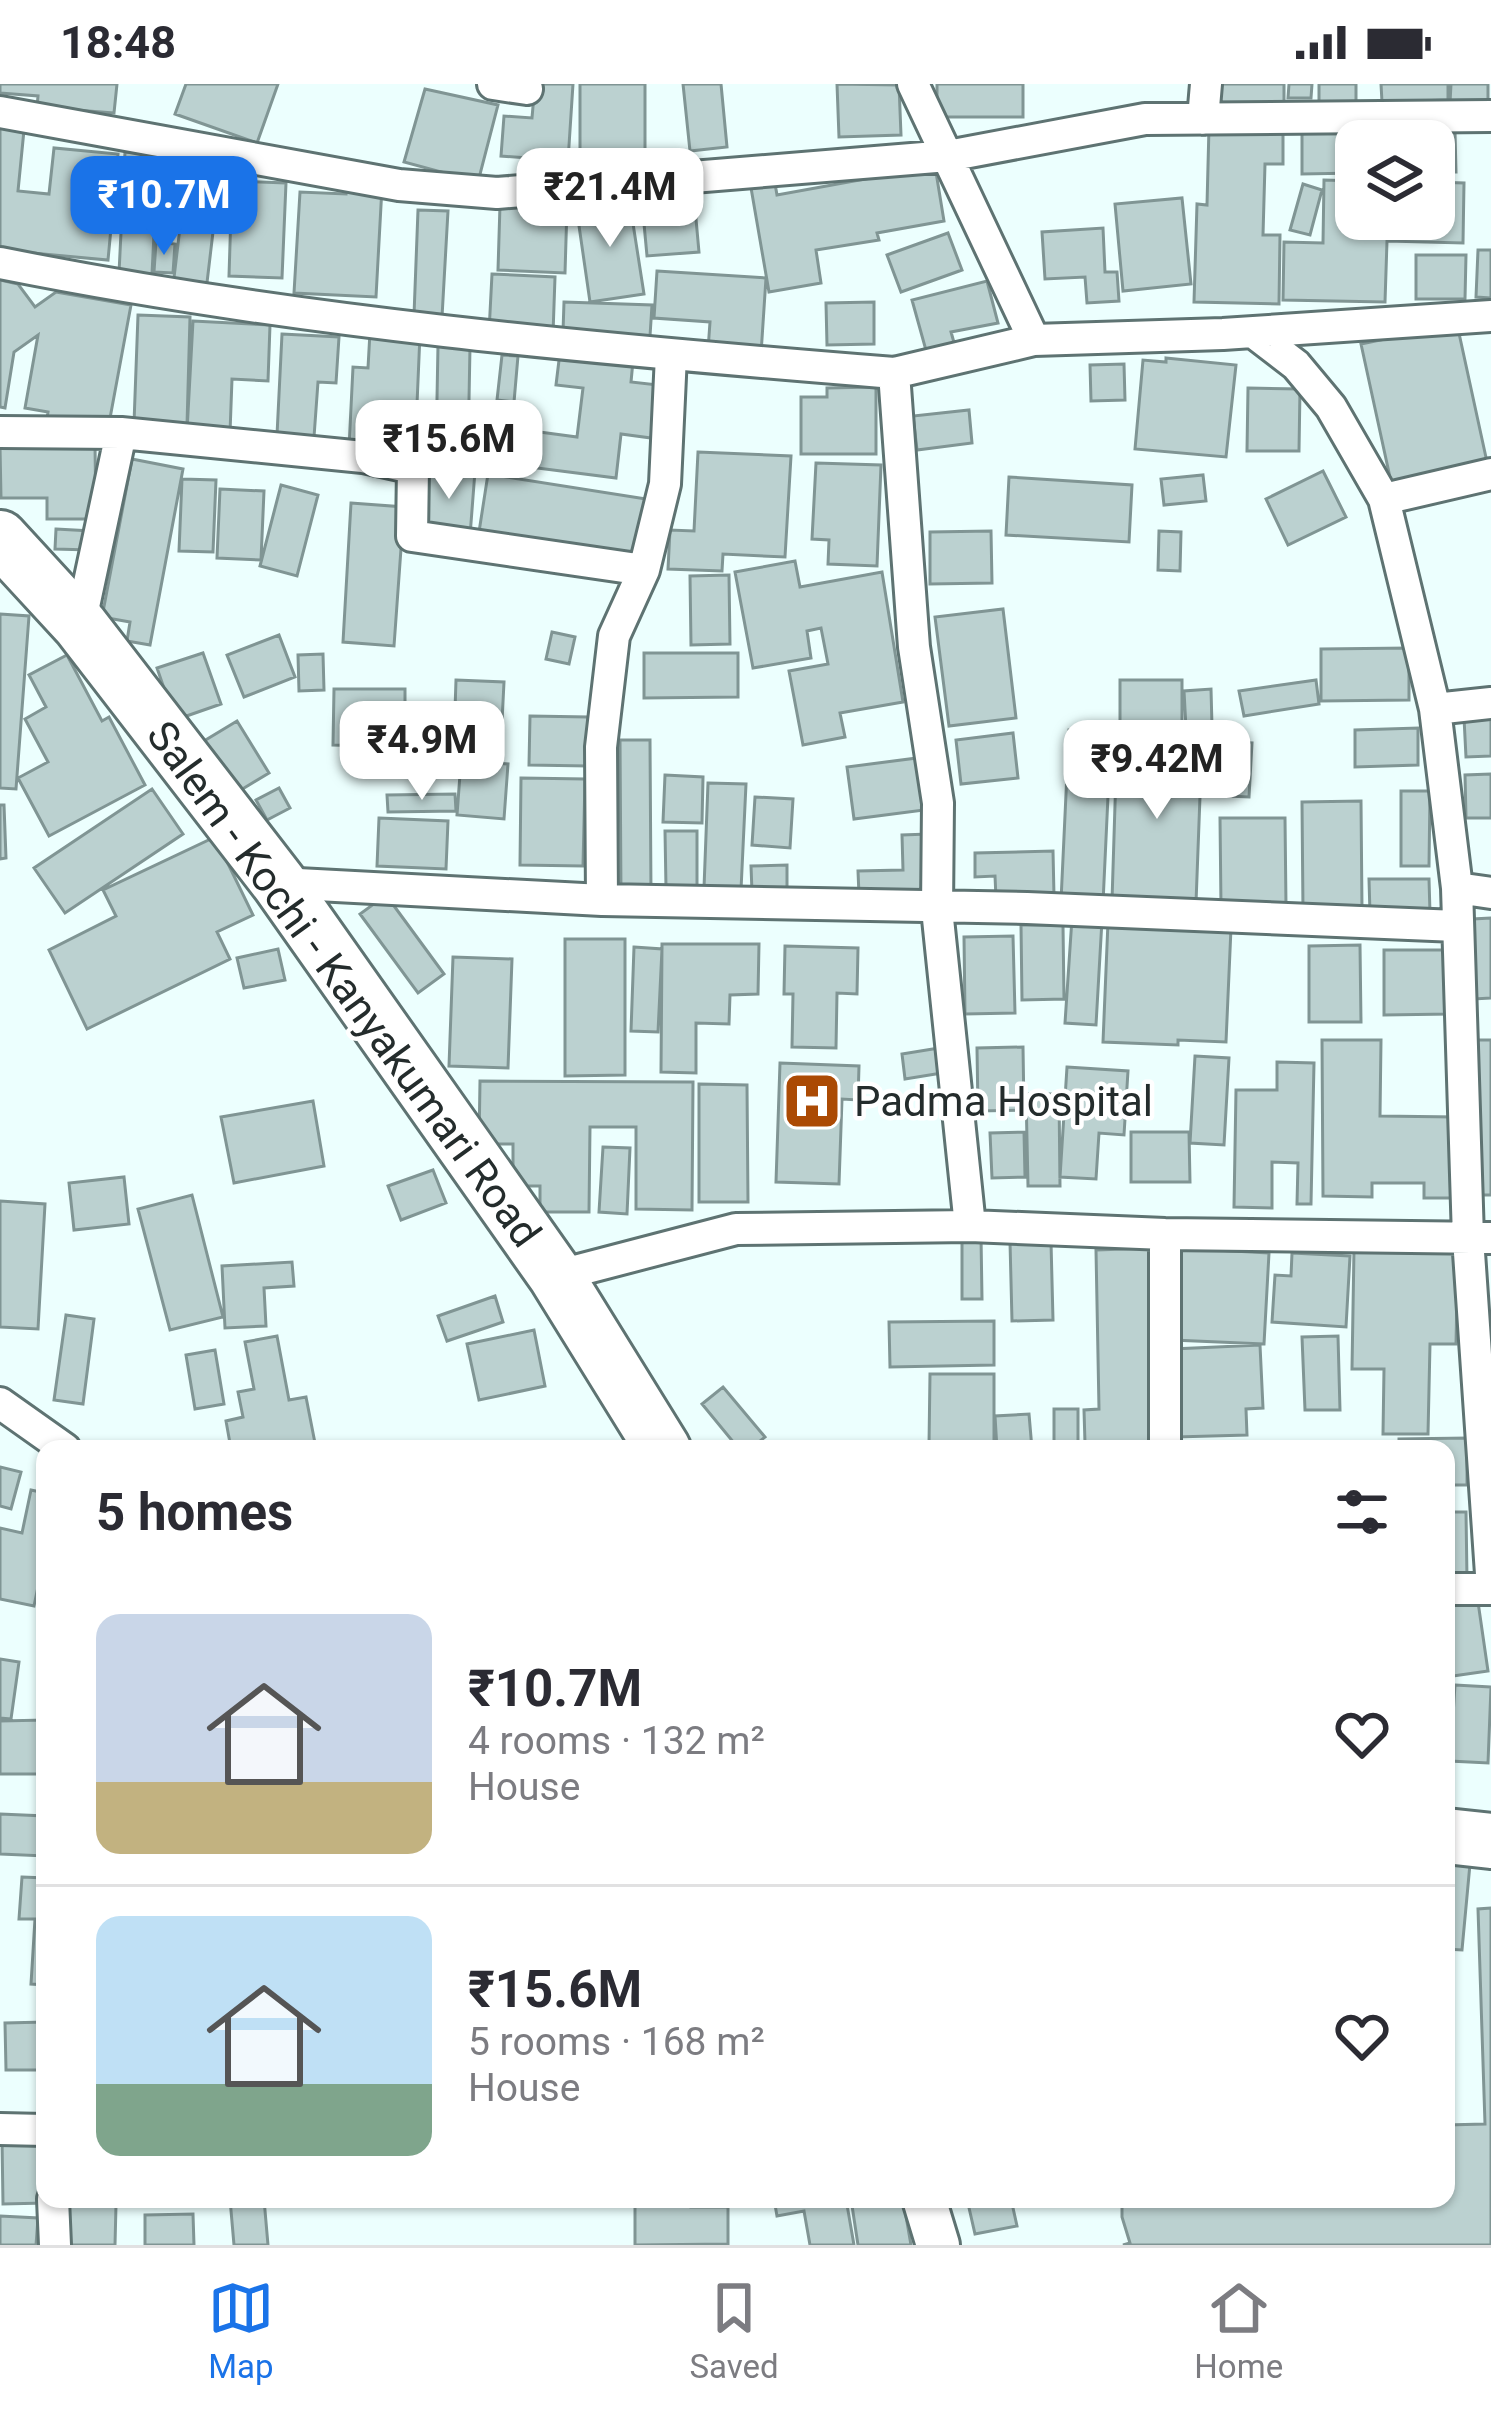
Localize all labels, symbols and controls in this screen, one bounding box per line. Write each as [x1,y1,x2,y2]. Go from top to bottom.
text: 18:48 [60,16,176,69]
map controls [1335,120,1455,240]
button: layers [1335,120,1455,240]
pin: ₹21.4M [512,148,708,250]
pin: ₹10.7M [66,156,262,258]
text: ₹21.4M [543,164,677,210]
text: ₹10.7M [97,172,231,218]
pin: ₹15.6M [351,400,547,502]
text: ₹15.6M [382,416,516,462]
pin: ₹4.9M [338,701,506,803]
street label: Salem - Kochi - Kanyakumari Road [137,712,551,1256]
text: ₹4.9M [367,717,477,763]
pin: ₹9.42M [1059,720,1255,822]
text: ₹9.42M [1090,736,1224,782]
hospital icon: Padma Hospital [781,1070,843,1132]
place label: Padma Hospital [854,1077,1153,1126]
icon: filters [1329,1479,1395,1545]
text: 5 homes [96,1483,293,1542]
text: ₹10.7M [468,1659,642,1718]
icon: home [192,1662,336,1806]
icon: heart [1329,1701,1395,1767]
text: 4 rooms · 132 m² [468,1718,765,1764]
text: House [468,1764,580,1810]
text: ₹15.6M [468,1960,642,2019]
icon: home [192,1964,336,2108]
icon: heart [1329,2003,1395,2069]
text: 5 rooms · 168 m² [468,2019,765,2065]
text: House [468,2065,580,2111]
tab: Map [208,2275,274,2386]
tab: Saved [689,2275,779,2386]
tab: Home [1194,2275,1283,2386]

